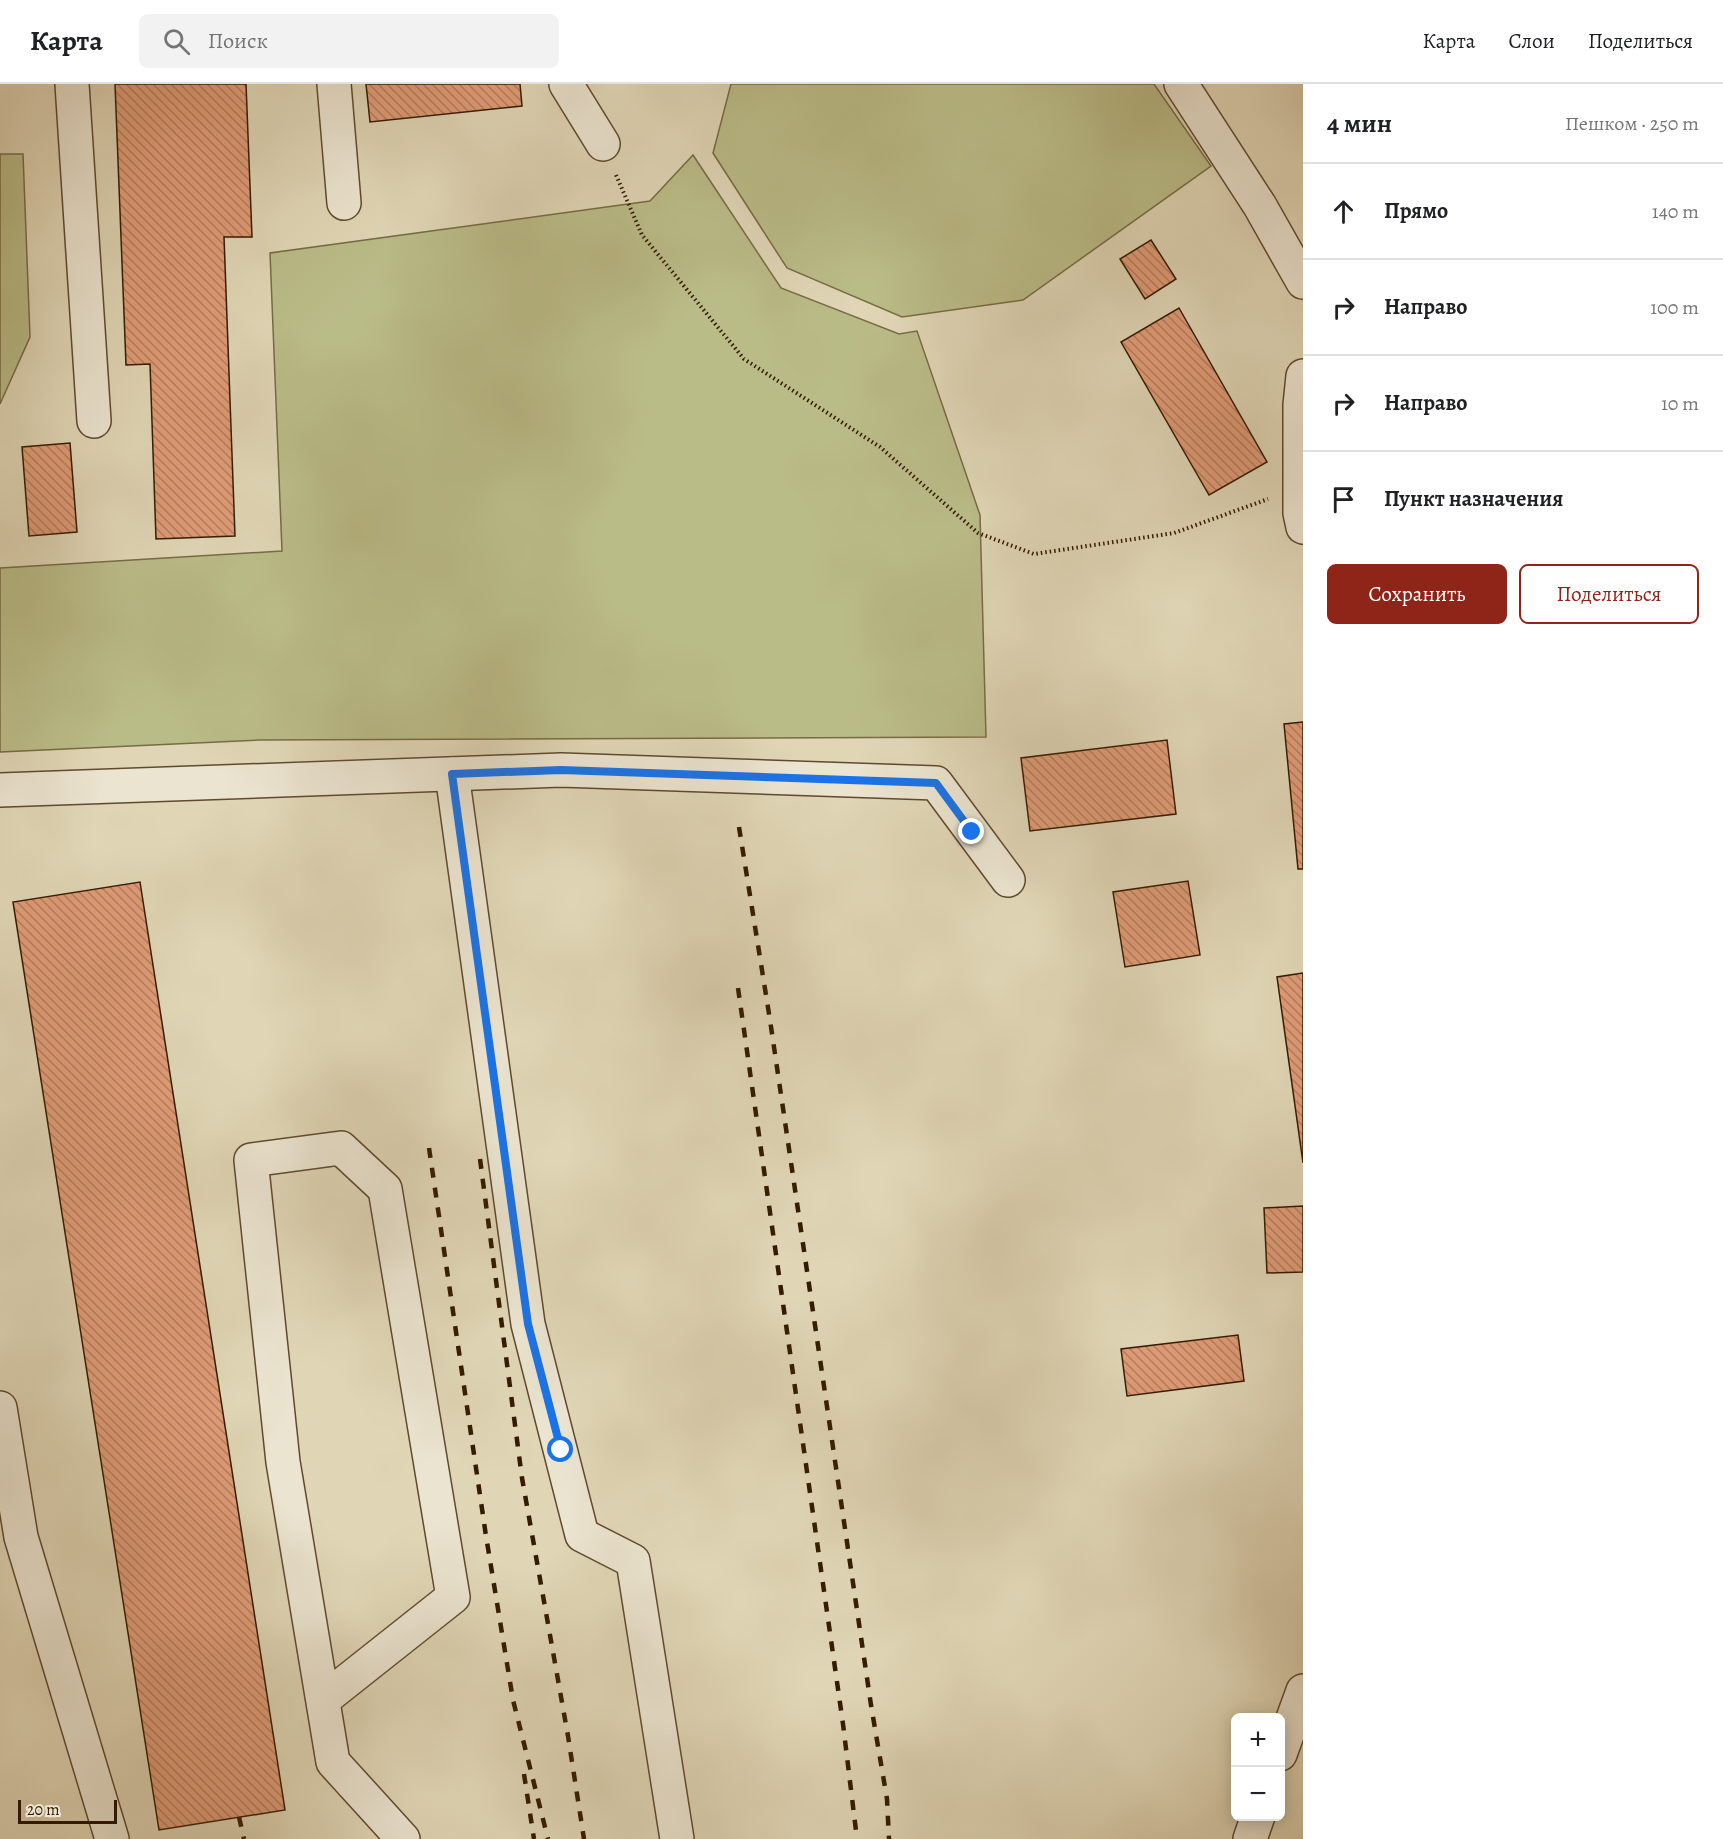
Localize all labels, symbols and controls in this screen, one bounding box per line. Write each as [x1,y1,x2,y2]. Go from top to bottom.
search box [139,14,559,68]
text: Карта [30,22,103,60]
icon: search [160,25,193,58]
text: Поиск [208,26,268,56]
text: Карта [1422,27,1475,55]
text: Слои [1508,27,1555,55]
text: Поделиться [1588,27,1693,55]
text: 4 мин [1327,106,1392,141]
text: Пешком · 250 m [1565,110,1699,137]
icon: ahead [1327,195,1360,228]
text: Прямо [1384,196,1448,226]
text: 140 m [1652,198,1699,225]
icon: right [1327,291,1360,324]
text: Направо [1384,292,1467,322]
text: 100 m [1650,294,1699,321]
icon: right [1327,387,1360,420]
text: Направо [1384,388,1467,418]
text: 10 m [1661,390,1699,417]
icon: arrive [1327,483,1360,516]
text: Пункт назначения [1384,484,1563,514]
button: Сохранить [1327,564,1507,624]
button: Поделиться [1519,564,1699,624]
route end [958,818,984,844]
route start [547,1436,573,1462]
map controls [1231,1713,1285,1821]
button: + [1231,1713,1285,1767]
button: − [1231,1767,1285,1821]
scale bar [18,1797,117,1824]
text: 20 m [27,1799,60,1821]

